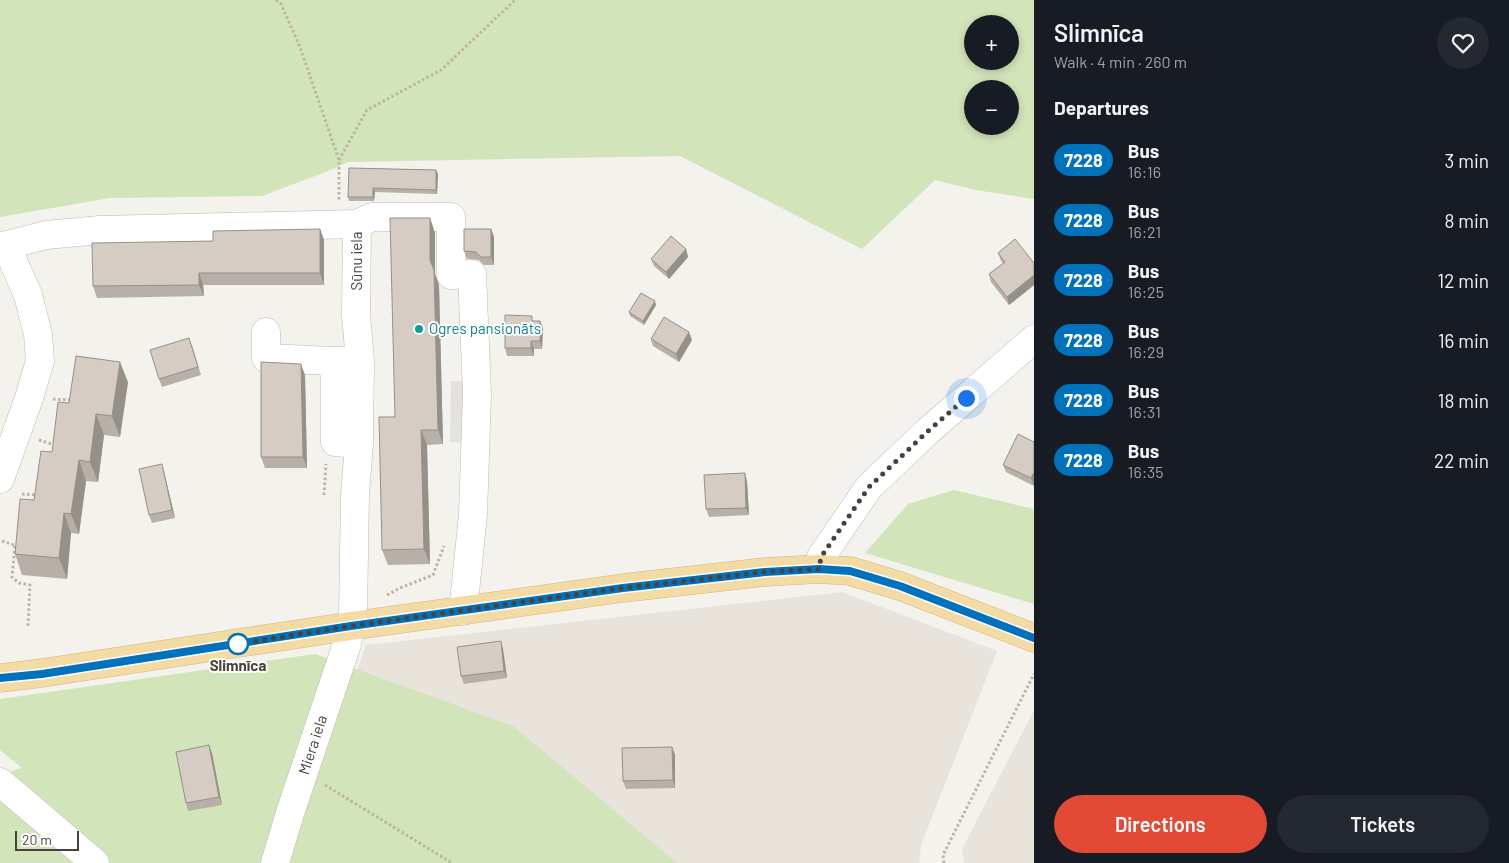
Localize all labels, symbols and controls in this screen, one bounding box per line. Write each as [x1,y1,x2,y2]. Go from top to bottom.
map controls [964,15,1019,135]
button: + [964,15,1019,70]
button: heart [1437,17,1489,69]
text: Slimnīca [1054,18,1144,47]
text: Walk · 4 min · 260 m [1054,52,1187,71]
button: − [964,80,1019,135]
text: Departures [1054,96,1149,119]
text: Bus [1128,139,1159,162]
text: 7228 [1064,149,1103,171]
text: 3 min [1445,149,1489,172]
text: 16:16 [1128,162,1161,181]
text: Bus [1128,199,1159,222]
text: 7228 [1064,209,1103,231]
text: 8 min [1445,209,1489,232]
text: 16:21 [1128,222,1161,241]
street label: Sūnu iela [347,232,365,290]
text: Bus [1128,259,1159,282]
text: 7228 [1064,269,1103,291]
text: 12 min [1438,269,1489,292]
text: 16:25 [1128,282,1164,301]
place label: Ogres pansionāts [429,319,541,337]
text: Bus [1128,319,1159,342]
marker: Ogres pansionāts [413,323,425,335]
text: 7228 [1064,329,1103,351]
text: 16 min [1438,329,1489,352]
text: 16:29 [1128,342,1164,361]
text: Bus [1128,379,1159,402]
your location [954,386,979,411]
text: 7228 [1064,389,1103,411]
text: 18 min [1438,389,1489,412]
text: 16:31 [1128,402,1161,421]
text: Bus [1128,439,1159,462]
text: 7228 [1064,449,1103,471]
text: 22 min [1434,449,1489,472]
text: 16:35 [1128,462,1164,481]
marker: Slimnīca [227,633,249,655]
place label: Slimnīca [210,656,266,674]
street label: Miera iela [294,713,330,777]
button: Directions [1054,795,1267,853]
button: Tickets [1277,795,1489,853]
scale bar [15,828,79,851]
text: 20 m [22,831,52,848]

